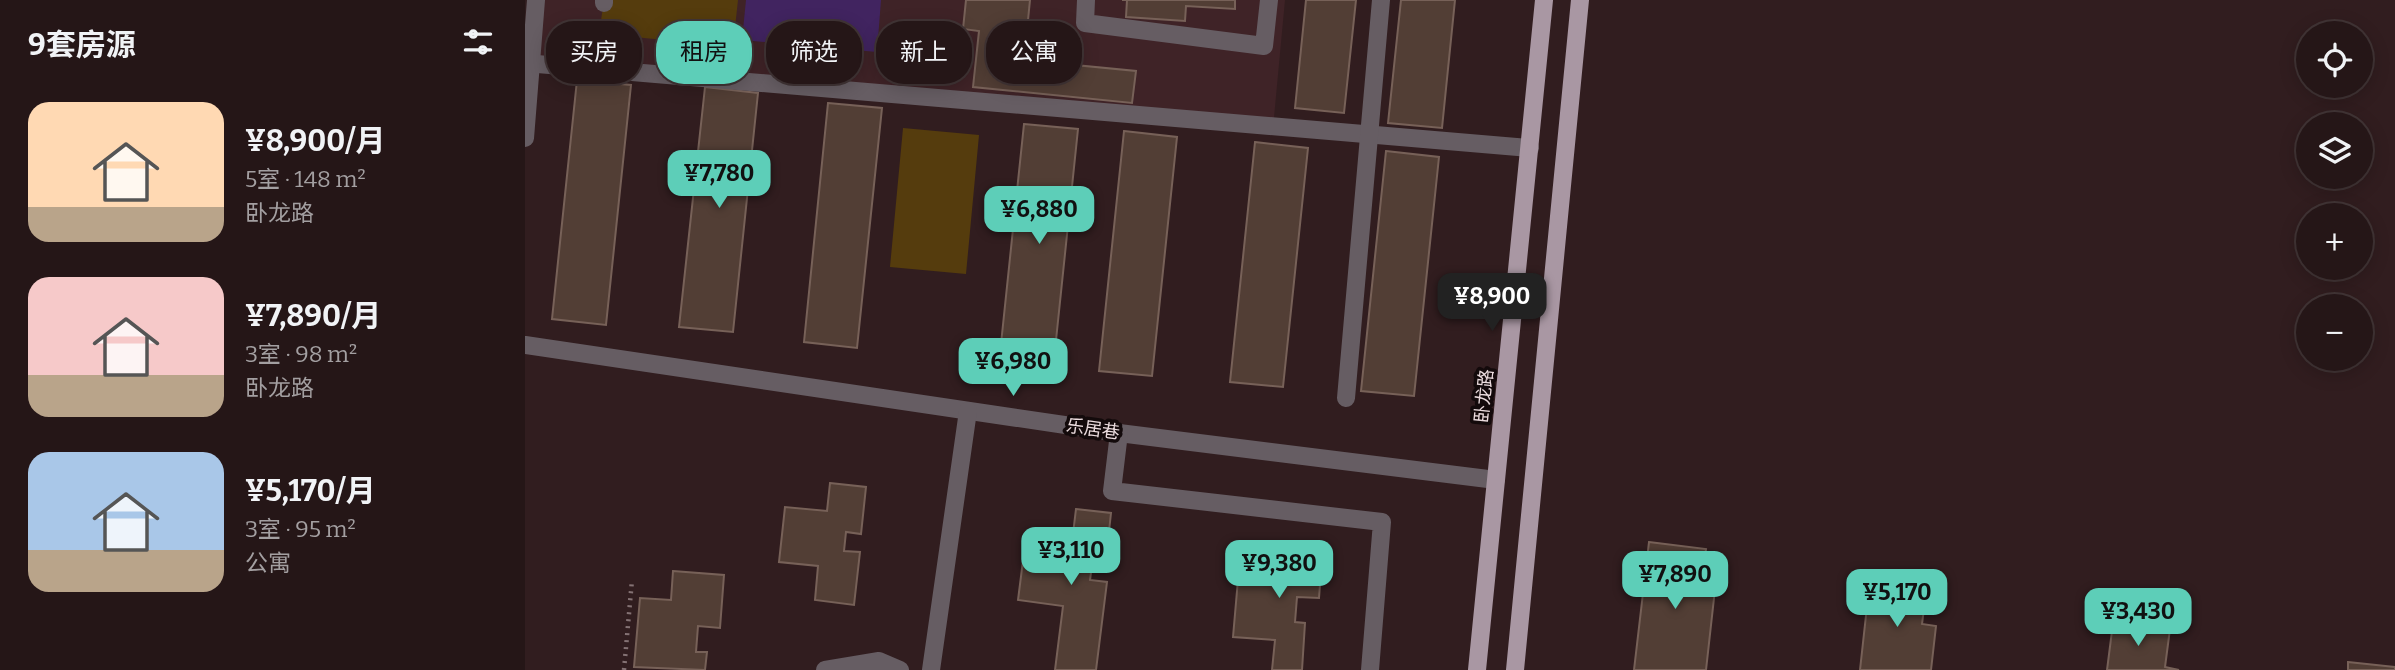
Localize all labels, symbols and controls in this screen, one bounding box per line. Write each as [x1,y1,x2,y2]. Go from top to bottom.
chip: 买房 [546,21,642,84]
chip: 租房 [656,21,752,84]
chip: 筛选 [766,21,862,84]
chip: 新上 [876,21,972,84]
chip: 公寓 [986,21,1082,84]
map controls [2296,21,2373,371]
button: locate [2296,21,2373,98]
icon: filters [459,23,497,61]
text: 9套房源 [28,27,136,63]
button: layers [2296,112,2373,189]
text: ¥8,900/月 [245,123,386,159]
icon: home [84,130,168,214]
pin: ¥7,780 [662,150,776,210]
text: ¥7,780 [684,159,754,187]
text: 5室 · 148 m² [245,165,366,193]
pin: ¥6,880 [982,187,1096,246]
text: ¥6,880 [1000,195,1078,223]
text: 卧龙路 [245,199,314,227]
button: + [2296,203,2373,280]
pin: ¥8,900 [1435,274,1549,333]
text: ¥8,900 [1454,282,1530,310]
button: − [2296,294,2373,371]
text: ¥7,890/月 [245,298,381,334]
icon: home [84,305,168,389]
pin: ¥6,980 [956,338,1070,398]
text: 3室 · 98 m² [245,340,357,368]
text: ¥6,980 [975,347,1051,375]
street label: 卧龙路 [1470,368,1498,424]
text: 卧龙路 [245,374,314,402]
street label: 乐居巷 [1065,414,1121,444]
text: ¥5,170/月 [245,473,376,509]
icon: home [84,480,168,564]
text: 3室 · 95 m² [245,515,356,543]
pin: ¥3,110 [1014,528,1128,587]
text: ¥3,110 [1037,536,1105,564]
pin: ¥9,380 [1222,540,1336,600]
text: 公寓 [245,549,291,577]
text: ¥9,380 [1241,549,1317,577]
pin: ¥7,890 [1618,552,1732,611]
text: ¥7,890 [1638,560,1712,588]
pin: ¥5,170 [1840,570,1954,629]
text: ¥5,170 [1862,578,1932,606]
pin: ¥3,430 [2081,588,2195,648]
text: ¥3,430 [2101,597,2175,625]

